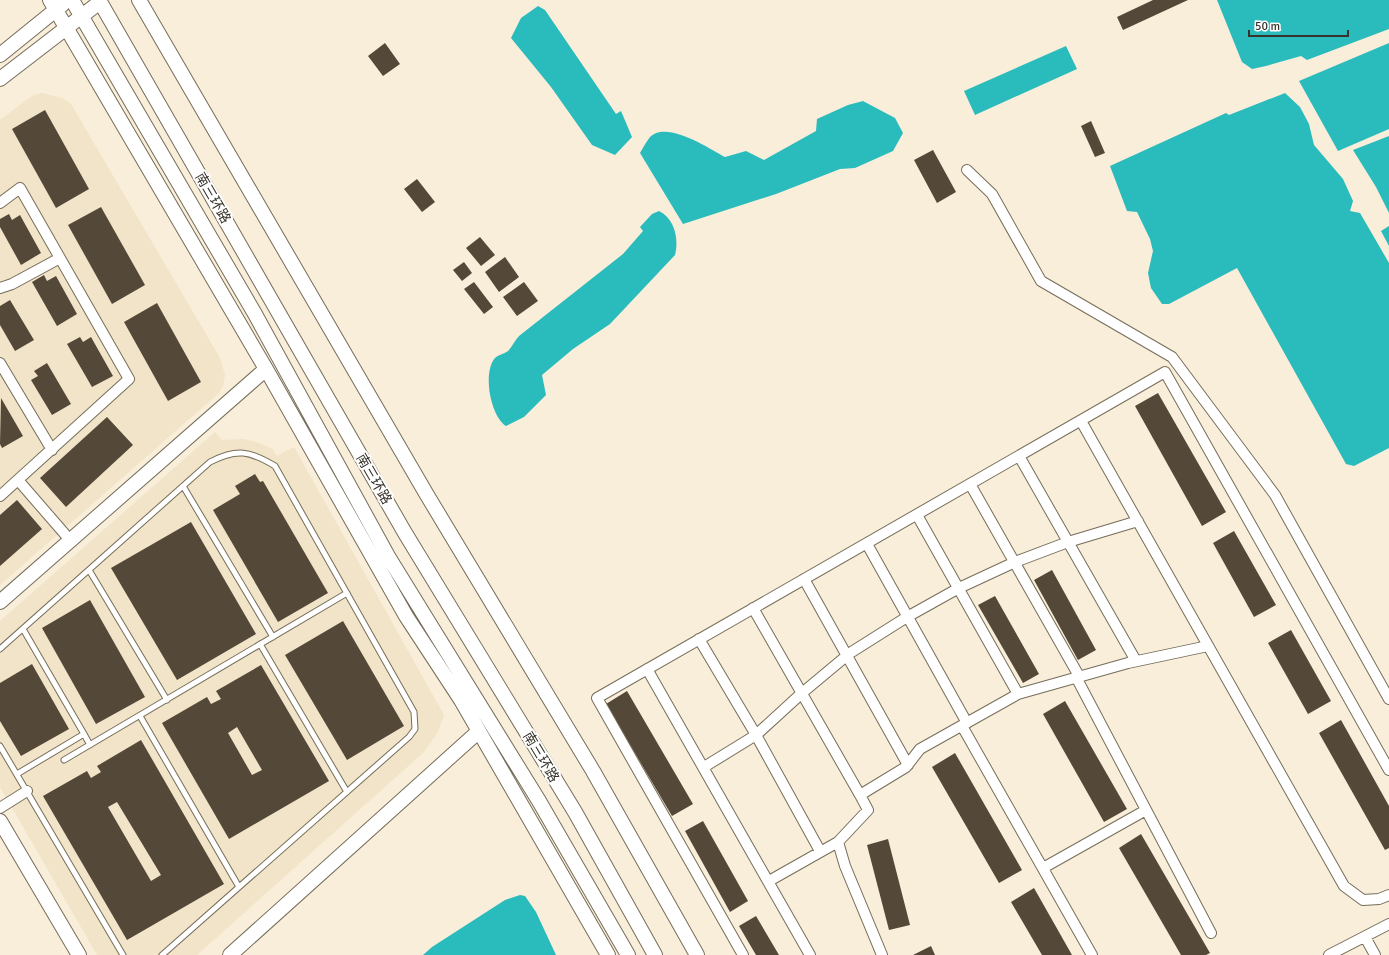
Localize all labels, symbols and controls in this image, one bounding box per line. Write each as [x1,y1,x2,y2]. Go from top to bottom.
scale bar [1249,12,1348,38]
text: 50 m [1255,19,1280,34]
street label: 南三环路 [192,170,234,226]
street label: 南三环路 [353,451,395,507]
street label: 南三环路 [519,729,563,785]

